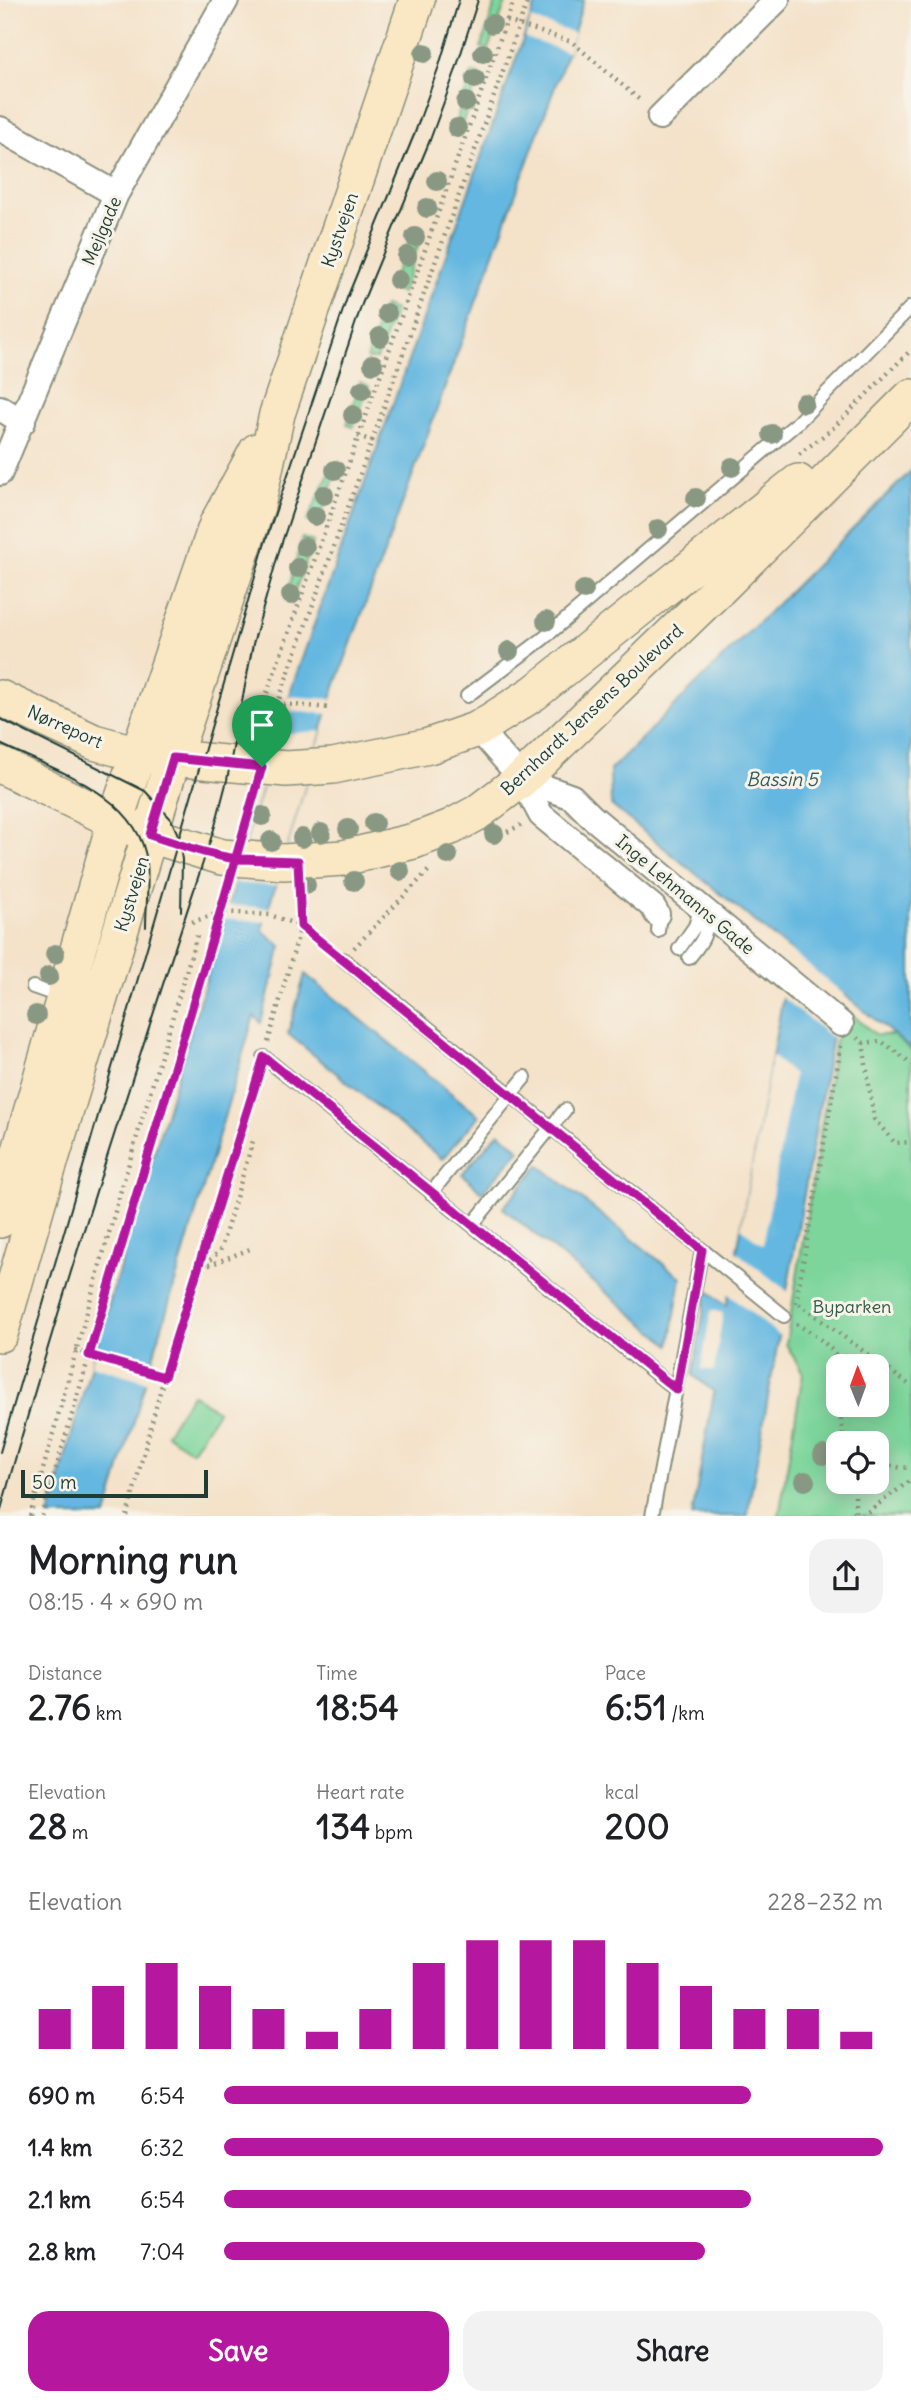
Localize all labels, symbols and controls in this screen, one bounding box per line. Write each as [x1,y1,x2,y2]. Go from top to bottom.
street label: Kystvejen [316,189,363,270]
street label: Mejlgade [77,193,126,269]
street label: Bernhardt Jensens Boulevard [496,619,688,800]
pin [232,695,292,767]
street label: Nørreport [24,700,106,753]
icon: arrive [243,706,281,744]
water label: Bassin 5 [746,767,820,791]
street label: Inge Lehmanns Gade [611,830,759,959]
street label: Kystvejen [109,853,154,935]
park label: Byparken [812,1295,892,1318]
north arrow [826,1354,889,1418]
map controls [826,1354,889,1494]
button: locate [826,1431,889,1494]
scale bar [21,1467,208,1499]
text: 50 m [32,1470,77,1494]
text: Morning run [28,1537,238,1584]
button: share [809,1539,883,1613]
text: 08:15 · 4 × 690 m [28,1587,203,1616]
text: Distance [28,1661,102,1685]
text: Time [316,1661,357,1685]
text: Pace [605,1661,646,1685]
text: 2.76 [28,1685,91,1729]
text: 18:54 [316,1685,399,1729]
text: 6:51 [605,1685,667,1729]
text: km [91,1701,122,1725]
text: /km [667,1701,705,1725]
text: Elevation [28,1780,106,1804]
text: Heart rate [316,1780,404,1804]
text: kcal [605,1780,639,1804]
text: 28 [28,1804,67,1848]
text: 134 [316,1804,370,1848]
text: 200 [605,1804,670,1848]
text: m [67,1820,89,1844]
text: bpm [370,1820,413,1844]
text: Elevation [28,1887,122,1916]
text: 228–232 m [768,1887,883,1916]
text: 690 m [28,2081,95,2110]
text: 6:54 [140,2081,185,2110]
text: 1.4 km [28,2133,92,2162]
text: 6:32 [140,2133,184,2162]
text: 2.1 km [28,2185,91,2214]
text: 6:54 [140,2185,185,2214]
text: 2.8 km [28,2237,96,2266]
text: 7:04 [140,2237,185,2266]
button: Save [28,2311,449,2391]
button: Share [463,2311,883,2391]

